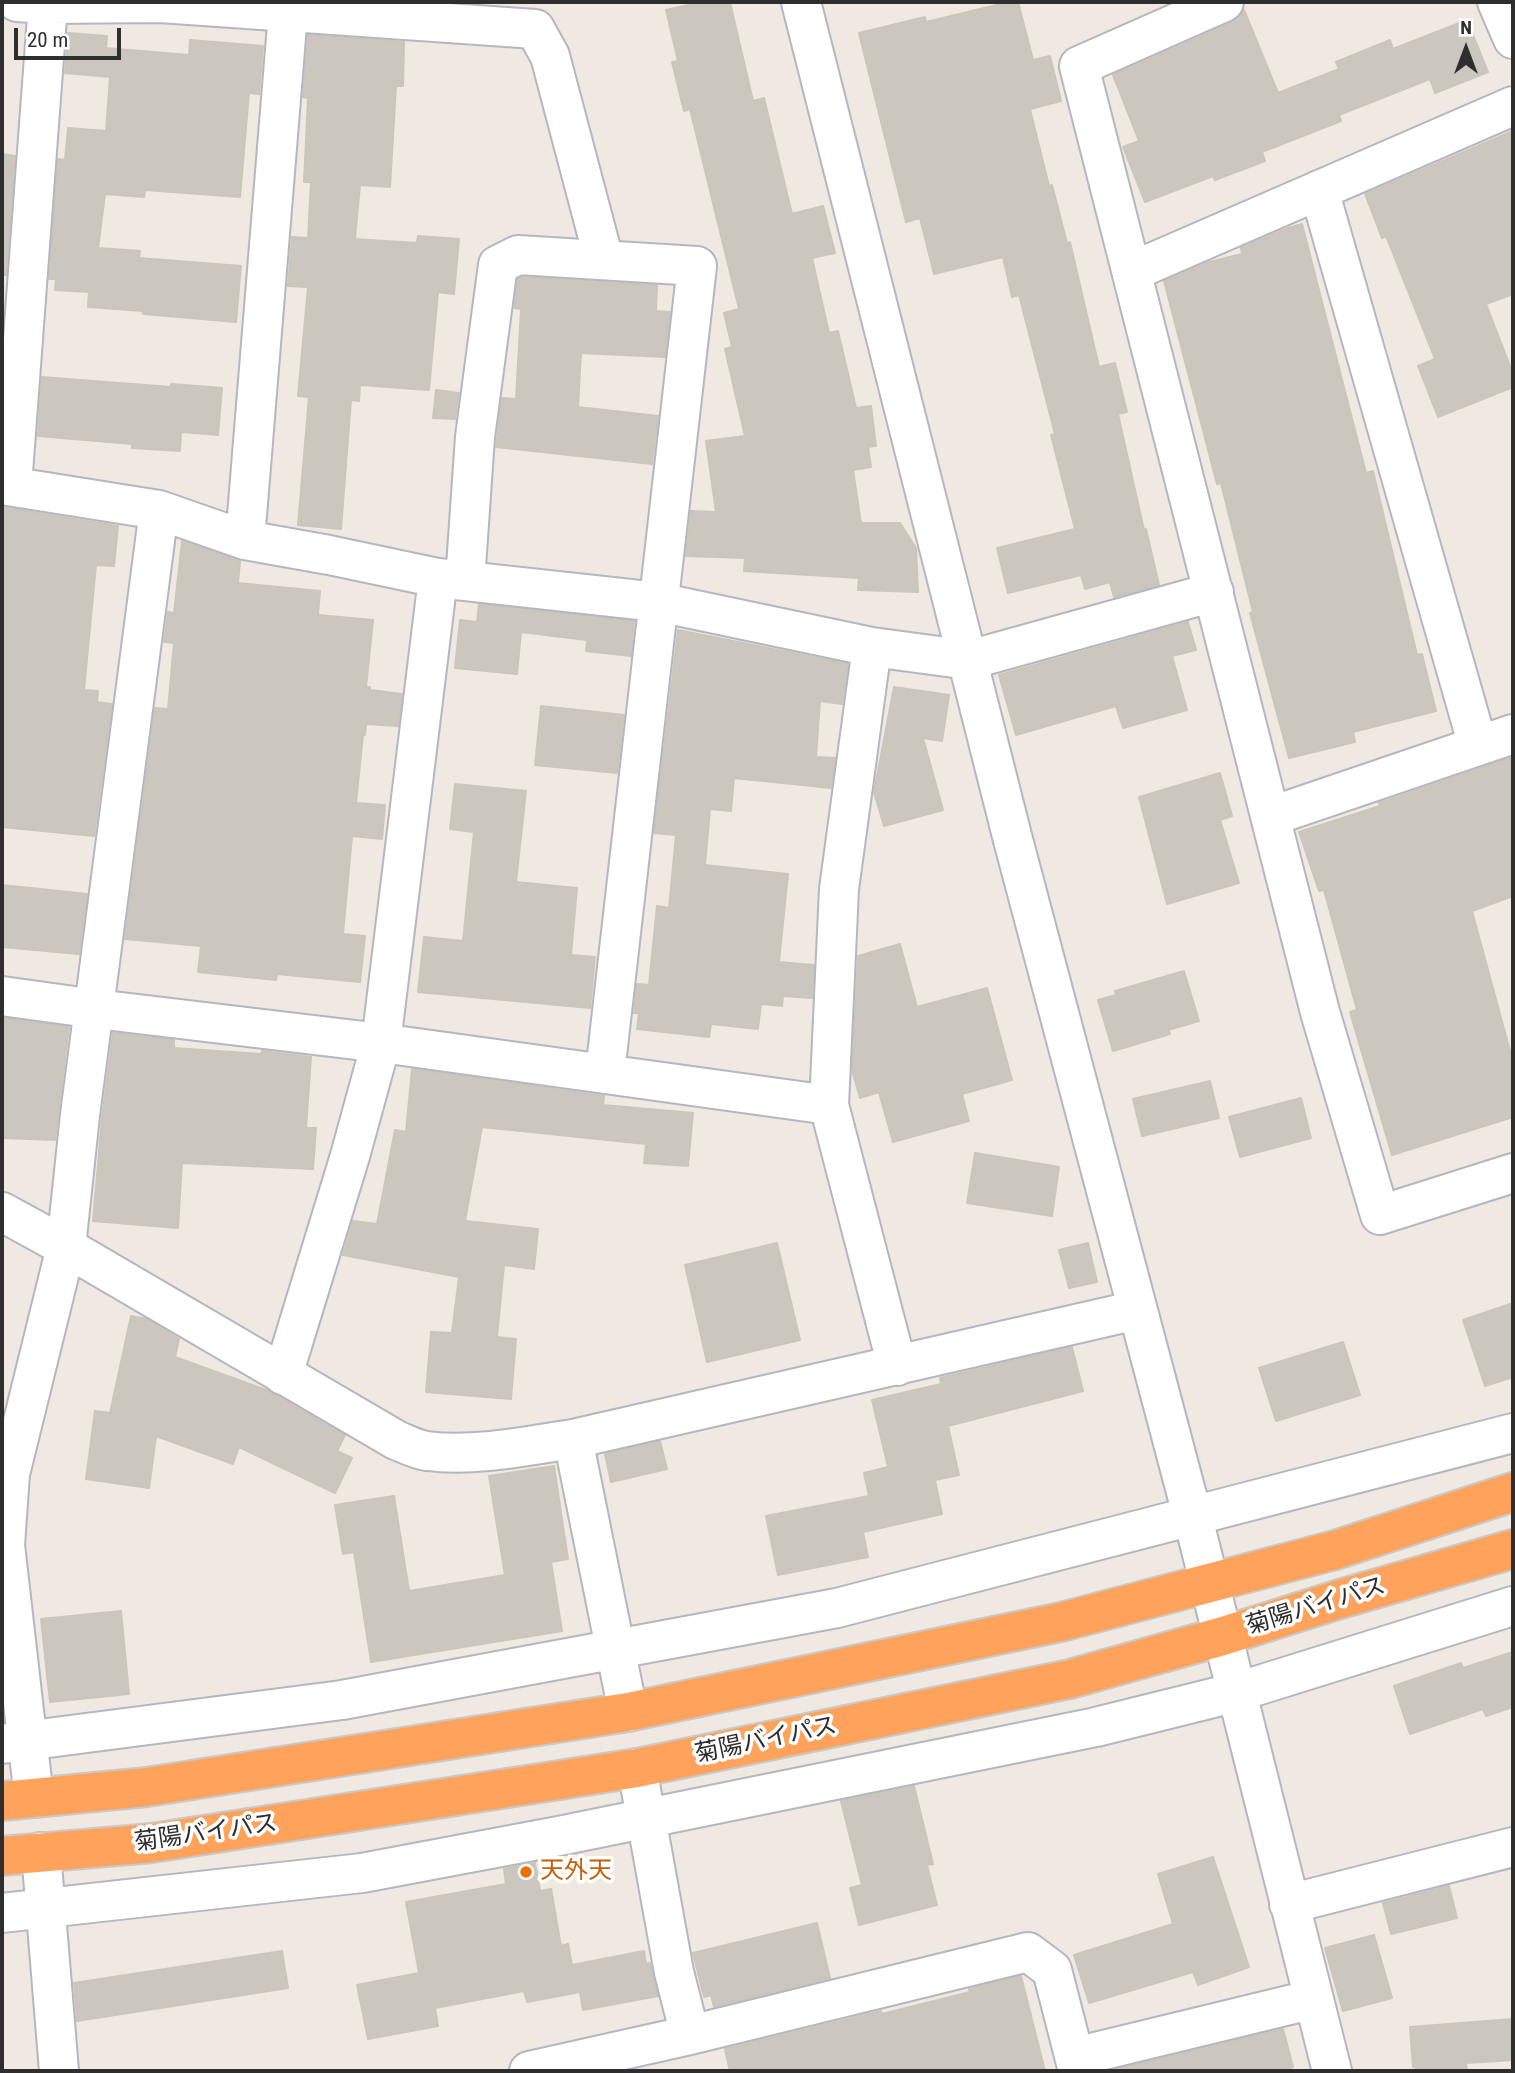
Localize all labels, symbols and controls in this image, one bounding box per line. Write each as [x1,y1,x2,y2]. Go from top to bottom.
scale bar [18,14,124,58]
north arrow [1431,14,1501,84]
text: N [1460,16,1472,39]
text: 20 m [27,28,68,52]
street label: 菊陽バイパス [1243,1572,1389,1642]
street label: 菊陽バイパス [693,1712,839,1770]
street label: 菊陽バイパス [133,1810,279,1858]
place label: 天外天 [540,1858,612,1886]
marker: 天外天 [518,1864,534,1880]

